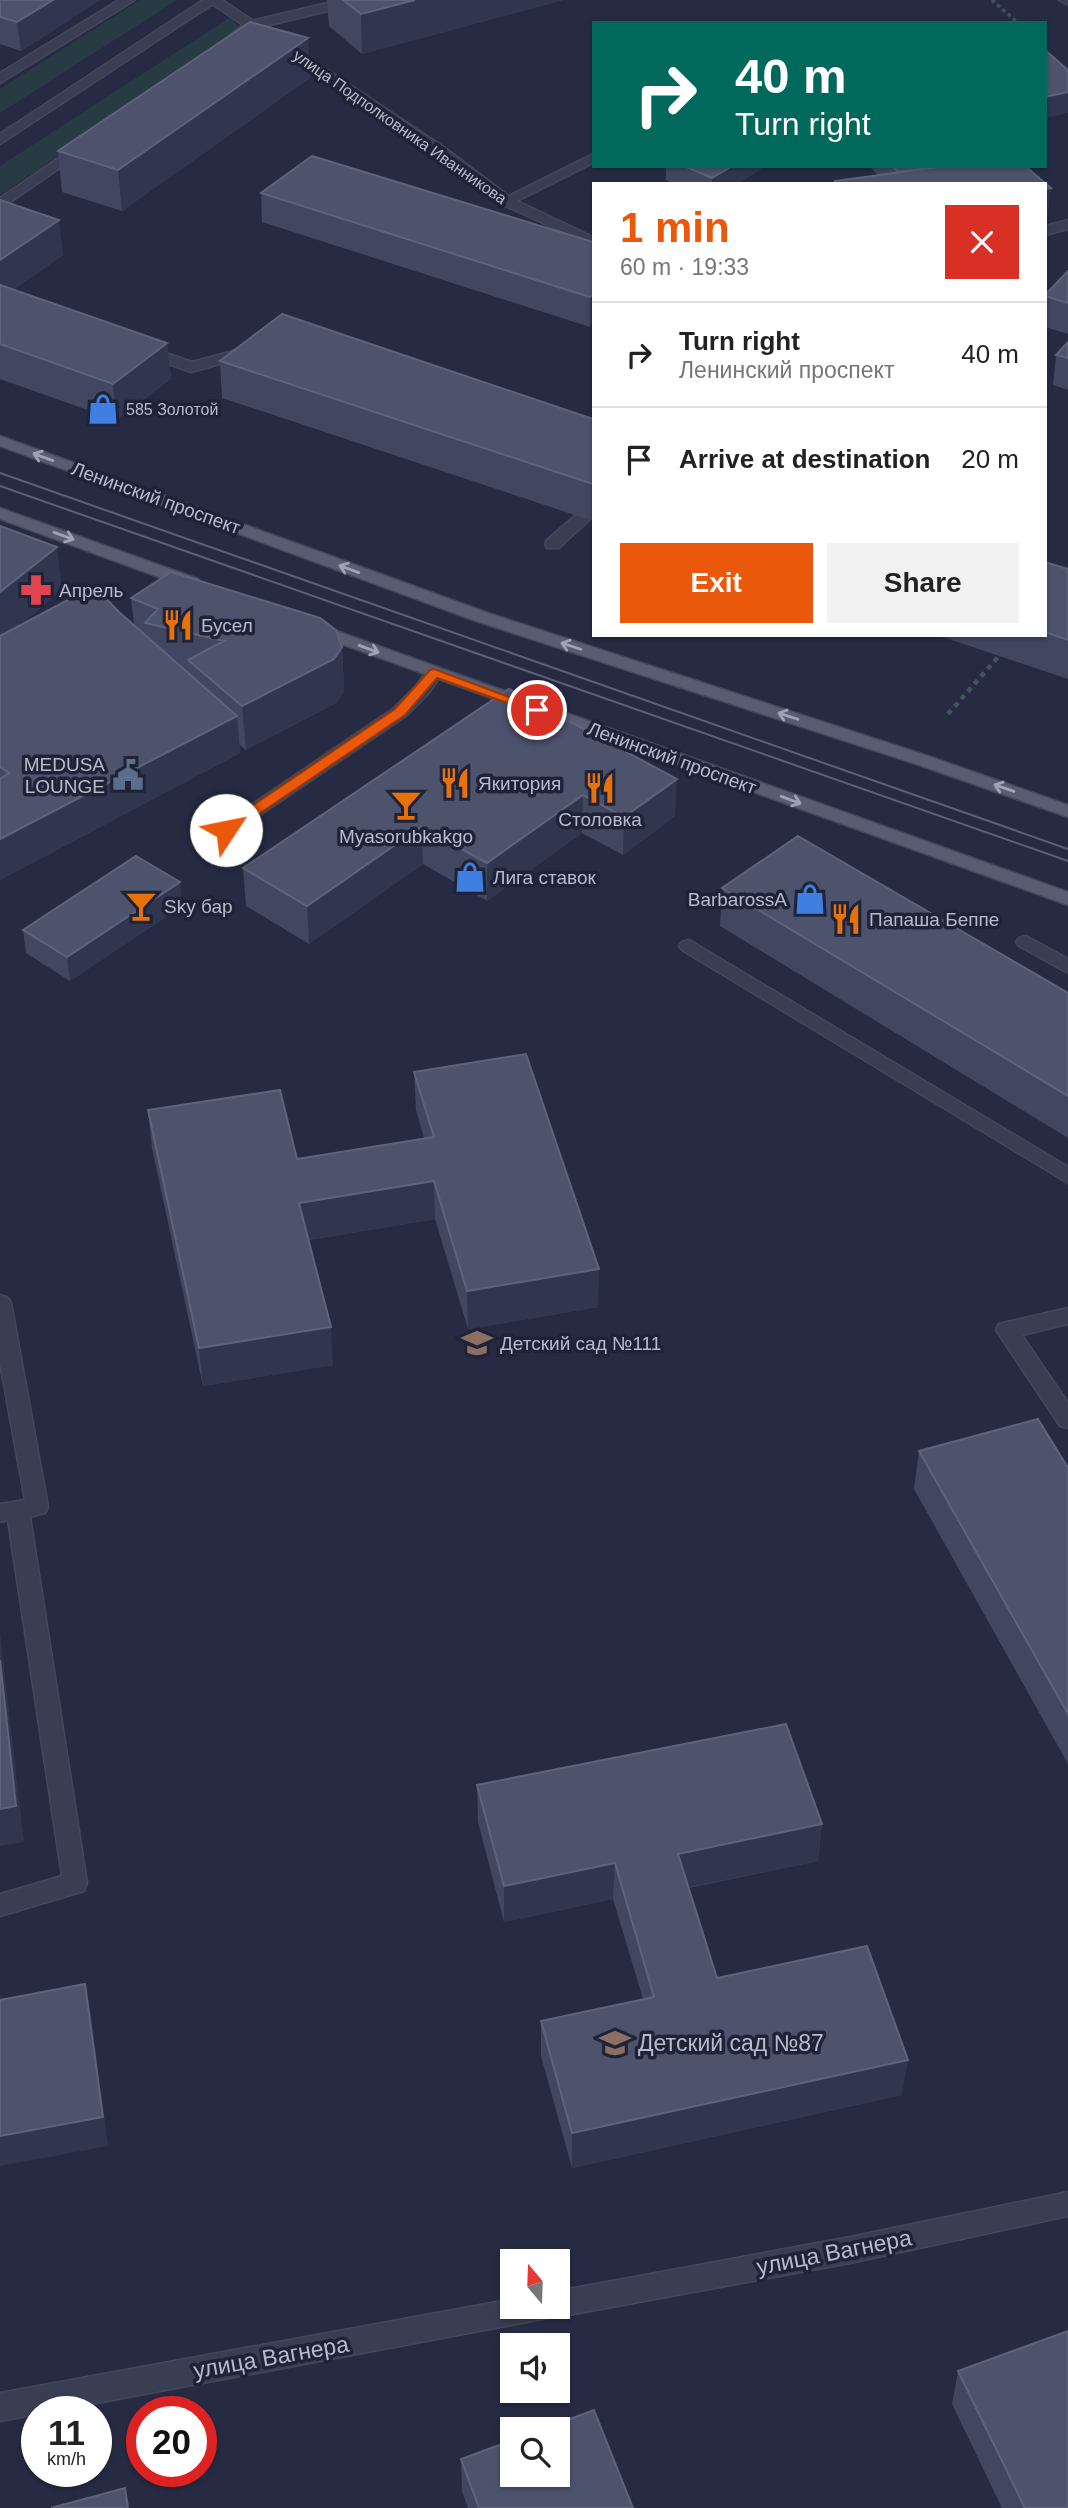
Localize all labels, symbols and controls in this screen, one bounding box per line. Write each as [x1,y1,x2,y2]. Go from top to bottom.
street label: улица Подполковника Иванникова [290,47,510,207]
icon: right [620,49,711,140]
text: 40 m [735,49,847,103]
text: Turn right [735,106,871,142]
text: 1 min [620,204,730,251]
button: close [945,205,1019,279]
text: 60 m · 19:33 [620,254,749,280]
text: Turn right [679,326,800,356]
icon: right [620,336,658,374]
text: 40 m [961,339,1019,369]
text: Ленинский проспект [679,357,894,383]
shop icon: 585 Золотой [86,392,120,426]
place label: 585 Золотой [126,401,218,418]
icon: arrive [620,441,658,479]
text: Arrive at destination [679,444,930,474]
text: 20 m [961,444,1019,474]
one-way arrow [33,450,55,462]
street label: Ленинский проспект [69,458,243,538]
one-way arrow [53,531,75,544]
button: Exit [620,543,813,623]
button: Share [827,543,1019,623]
one-way arrow [339,562,361,574]
pharmacy icon: Апрель [19,573,53,607]
place label: Апрель [59,580,124,601]
restaurant icon: Бусел [161,608,195,642]
place label: Бусел [201,615,253,636]
one-way arrow [561,639,583,651]
one-way arrow [358,644,380,656]
pin [507,680,567,740]
icon: arrive [518,691,556,729]
one-way arrow [777,709,799,722]
street label: Ленинский проспект [585,718,759,798]
place label: MEDUSA LOUNGE [24,754,105,797]
public building icon: MEDUSA LOUNGE [111,758,145,792]
restaurant icon: Якитория [438,766,472,800]
restaurant icon: Столовка [583,771,617,805]
place label: Якитория [478,773,561,794]
one-way arrow [993,781,1015,793]
bar icon: Myasorubkakgo [389,788,423,822]
position arrow [189,793,263,867]
one-way arrow [780,795,802,807]
place label: Столовка [558,809,642,830]
place label: Myasorubkakgo [339,826,473,847]
shop icon: Лига ставок [453,860,487,894]
place label: Лига ставок [493,867,596,888]
shop icon: BarbarossA [793,882,827,916]
bar icon: Sky бар [124,889,158,923]
place label: BarbarossA [688,889,787,910]
place label: Sky бар [164,896,233,917]
restaurant icon: Папаша Беппе [829,902,863,936]
place label: Папаша Беппе [869,909,999,930]
school or university icon: Детский сад №111 [460,1326,494,1360]
place label: Детский сад №111 [500,1333,661,1354]
school or university icon: Детский сад №87 [598,2026,632,2060]
place label: Детский сад №87 [638,2030,824,2056]
street label: улица Вагнера [754,2224,914,2280]
north arrow [500,2249,570,2319]
map controls [500,2249,570,2487]
street label: улица Вагнера [191,2331,351,2383]
button: sound [500,2333,570,2403]
speed limit sign: 20 [126,2396,217,2487]
text: 11 [48,2413,85,2452]
button: search [500,2417,570,2487]
text: km/h [47,2449,86,2469]

